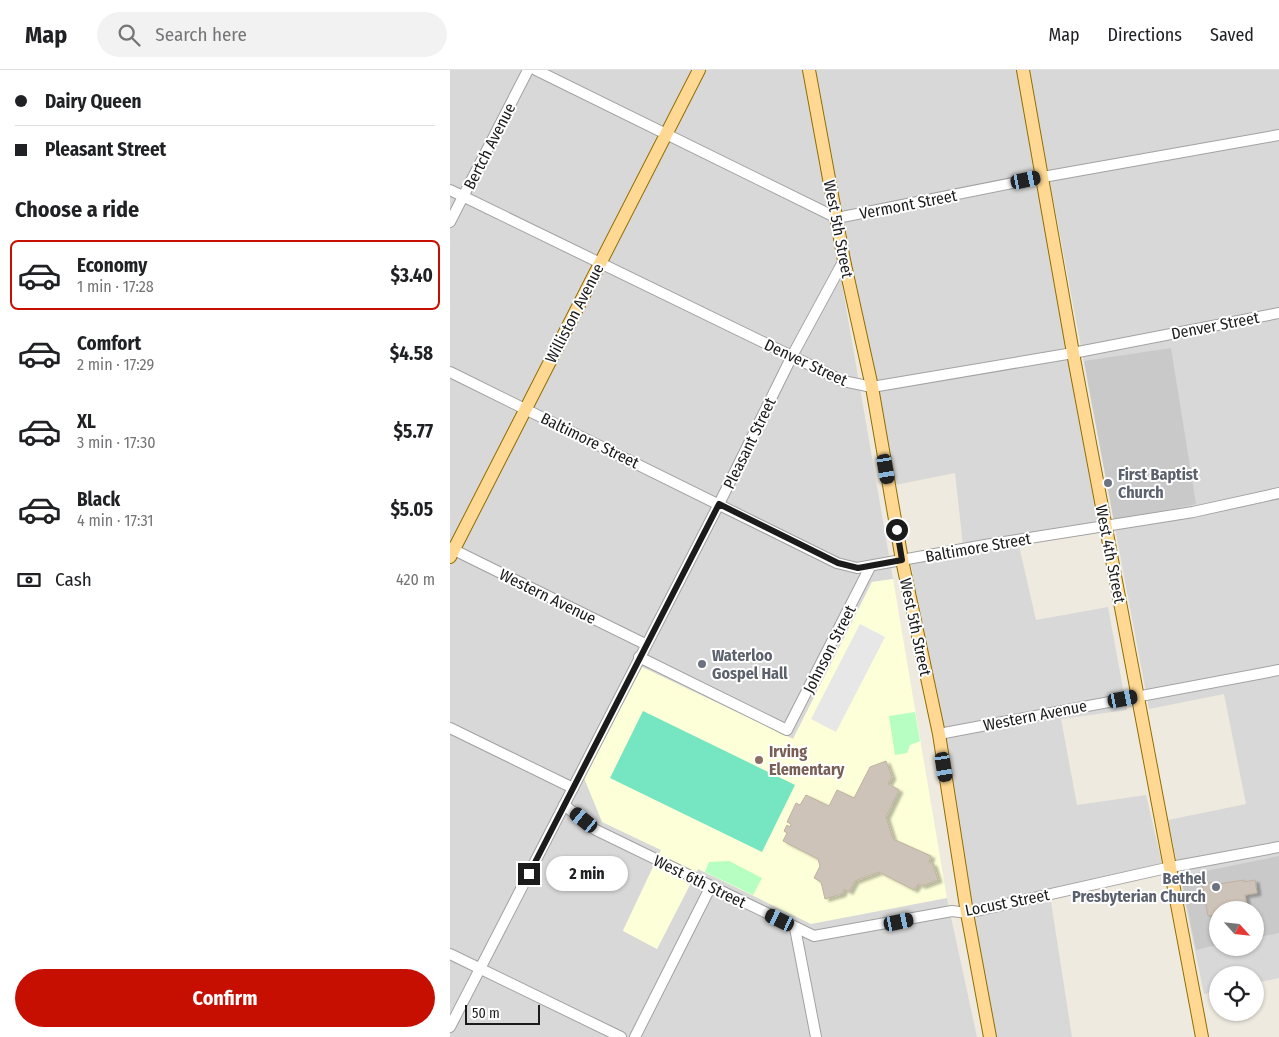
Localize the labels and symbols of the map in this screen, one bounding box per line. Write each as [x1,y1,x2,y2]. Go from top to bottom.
street label: Bertch Avenue [460,100,519,193]
car [1009,170,1042,190]
street label: West 5th Street [820,178,857,281]
street label: Vermont Street [858,186,959,223]
street label: Williston Avenue [541,260,608,366]
street label: Denver Street [1170,308,1261,343]
street label: Denver Street [761,335,851,390]
street label: Pleasant Street [719,394,780,492]
street label: Baltimore Street [538,409,643,473]
car [876,453,895,485]
place label: First Baptist Church [1118,465,1199,502]
marker: First Baptist Church [1102,477,1114,489]
street label: West 4th Street [1092,503,1130,606]
route start [886,519,908,541]
street label: Baltimore Street [924,529,1033,566]
street label: Western Avenue [496,565,599,628]
street label: West 5th Street [896,576,935,679]
street label: Johnson Street [799,601,860,697]
place label: Waterloo Gospel Hall [712,646,788,683]
marker: Waterloo Gospel Hall [696,658,708,670]
car [1106,689,1139,709]
street label: Western Avenue [982,696,1089,735]
place label: Irving Elementary [769,742,845,779]
car [934,751,953,783]
marker: Irving Elementary [753,754,765,766]
car [567,805,600,835]
street label: West 6th Street [651,851,750,912]
callout: 2 min [546,856,629,892]
route end [518,863,540,885]
place label: Bethel Presbyterian Church [1072,869,1207,906]
marker: Bethel Presbyterian Church [1210,881,1222,893]
street label: Locust Street [963,885,1052,920]
north arrow [1209,901,1264,956]
car [763,907,796,933]
car [882,912,915,932]
scale bar [465,1002,540,1025]

